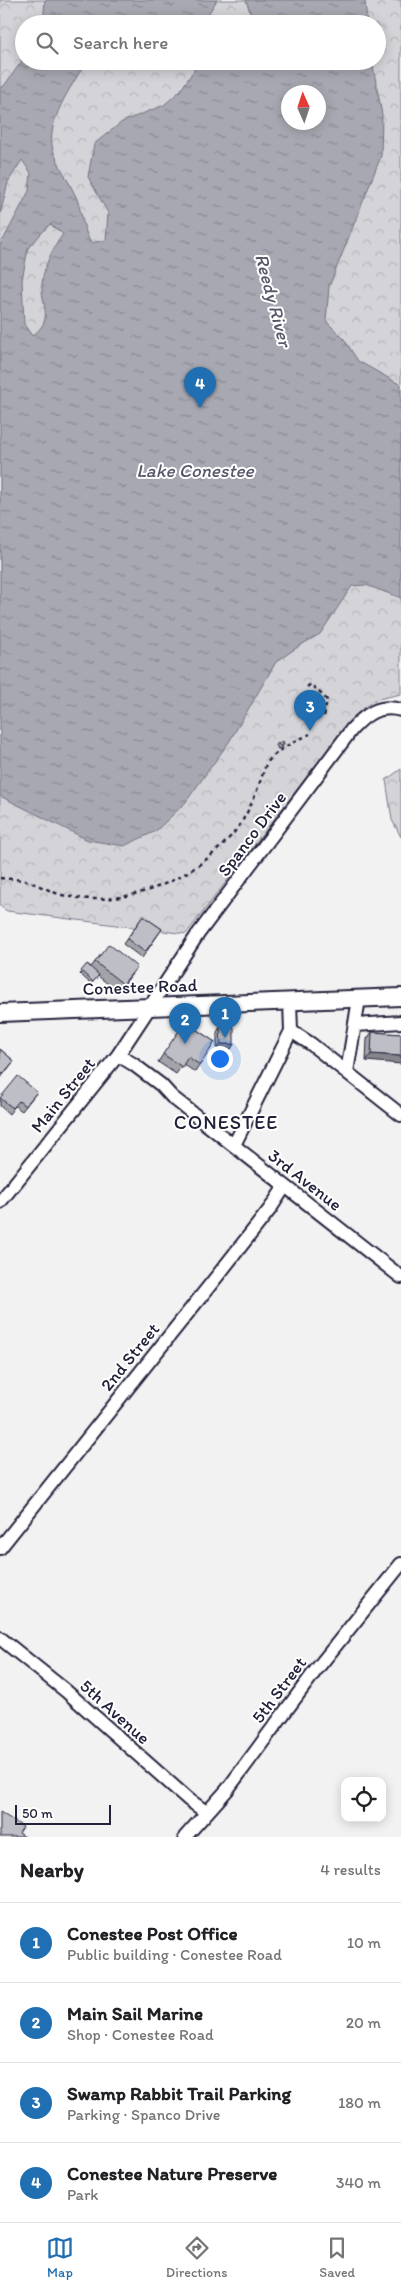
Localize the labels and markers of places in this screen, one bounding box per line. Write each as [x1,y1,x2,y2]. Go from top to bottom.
pin: 4 [184,367,216,408]
pin: 3 [294,690,326,731]
pin: 1 [209,997,241,1038]
pin: 2 [169,1003,201,1044]

